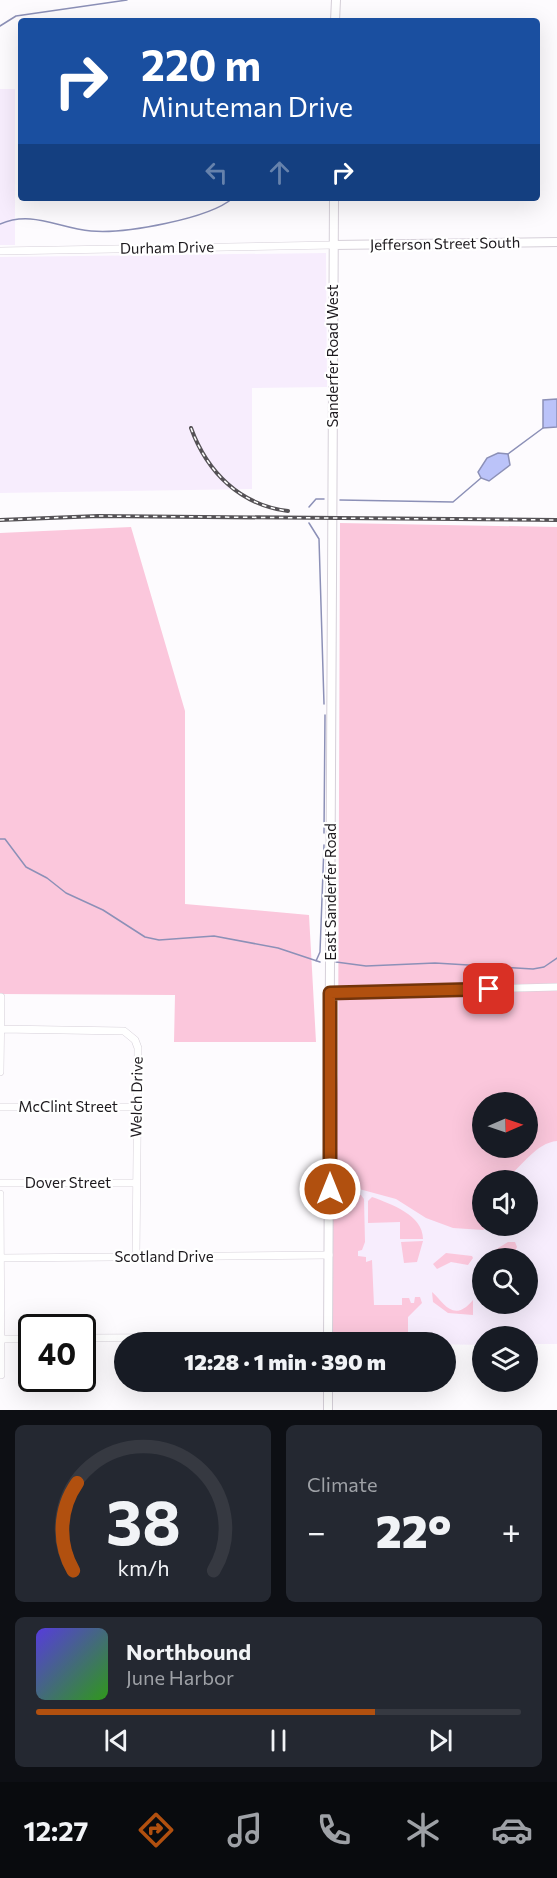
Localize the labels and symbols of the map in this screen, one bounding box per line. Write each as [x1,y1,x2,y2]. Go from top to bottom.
street label: Jefferson Street South [370,233,520,253]
street label: Durham Drive [120,237,214,257]
street label: Sanderfer Road West [323,284,341,428]
street label: East Sanderfer Road [321,823,339,961]
pin [463,963,514,1014]
street label: Welch Drive [126,1056,146,1138]
north arrow [472,1092,538,1158]
street label: McClint Street [18,1097,118,1115]
position arrow [298,1157,362,1221]
street label: Dover Street [25,1173,111,1191]
street label: Scotland Drive [114,1247,214,1265]
speed limit sign: 40 [18,1314,96,1392]

